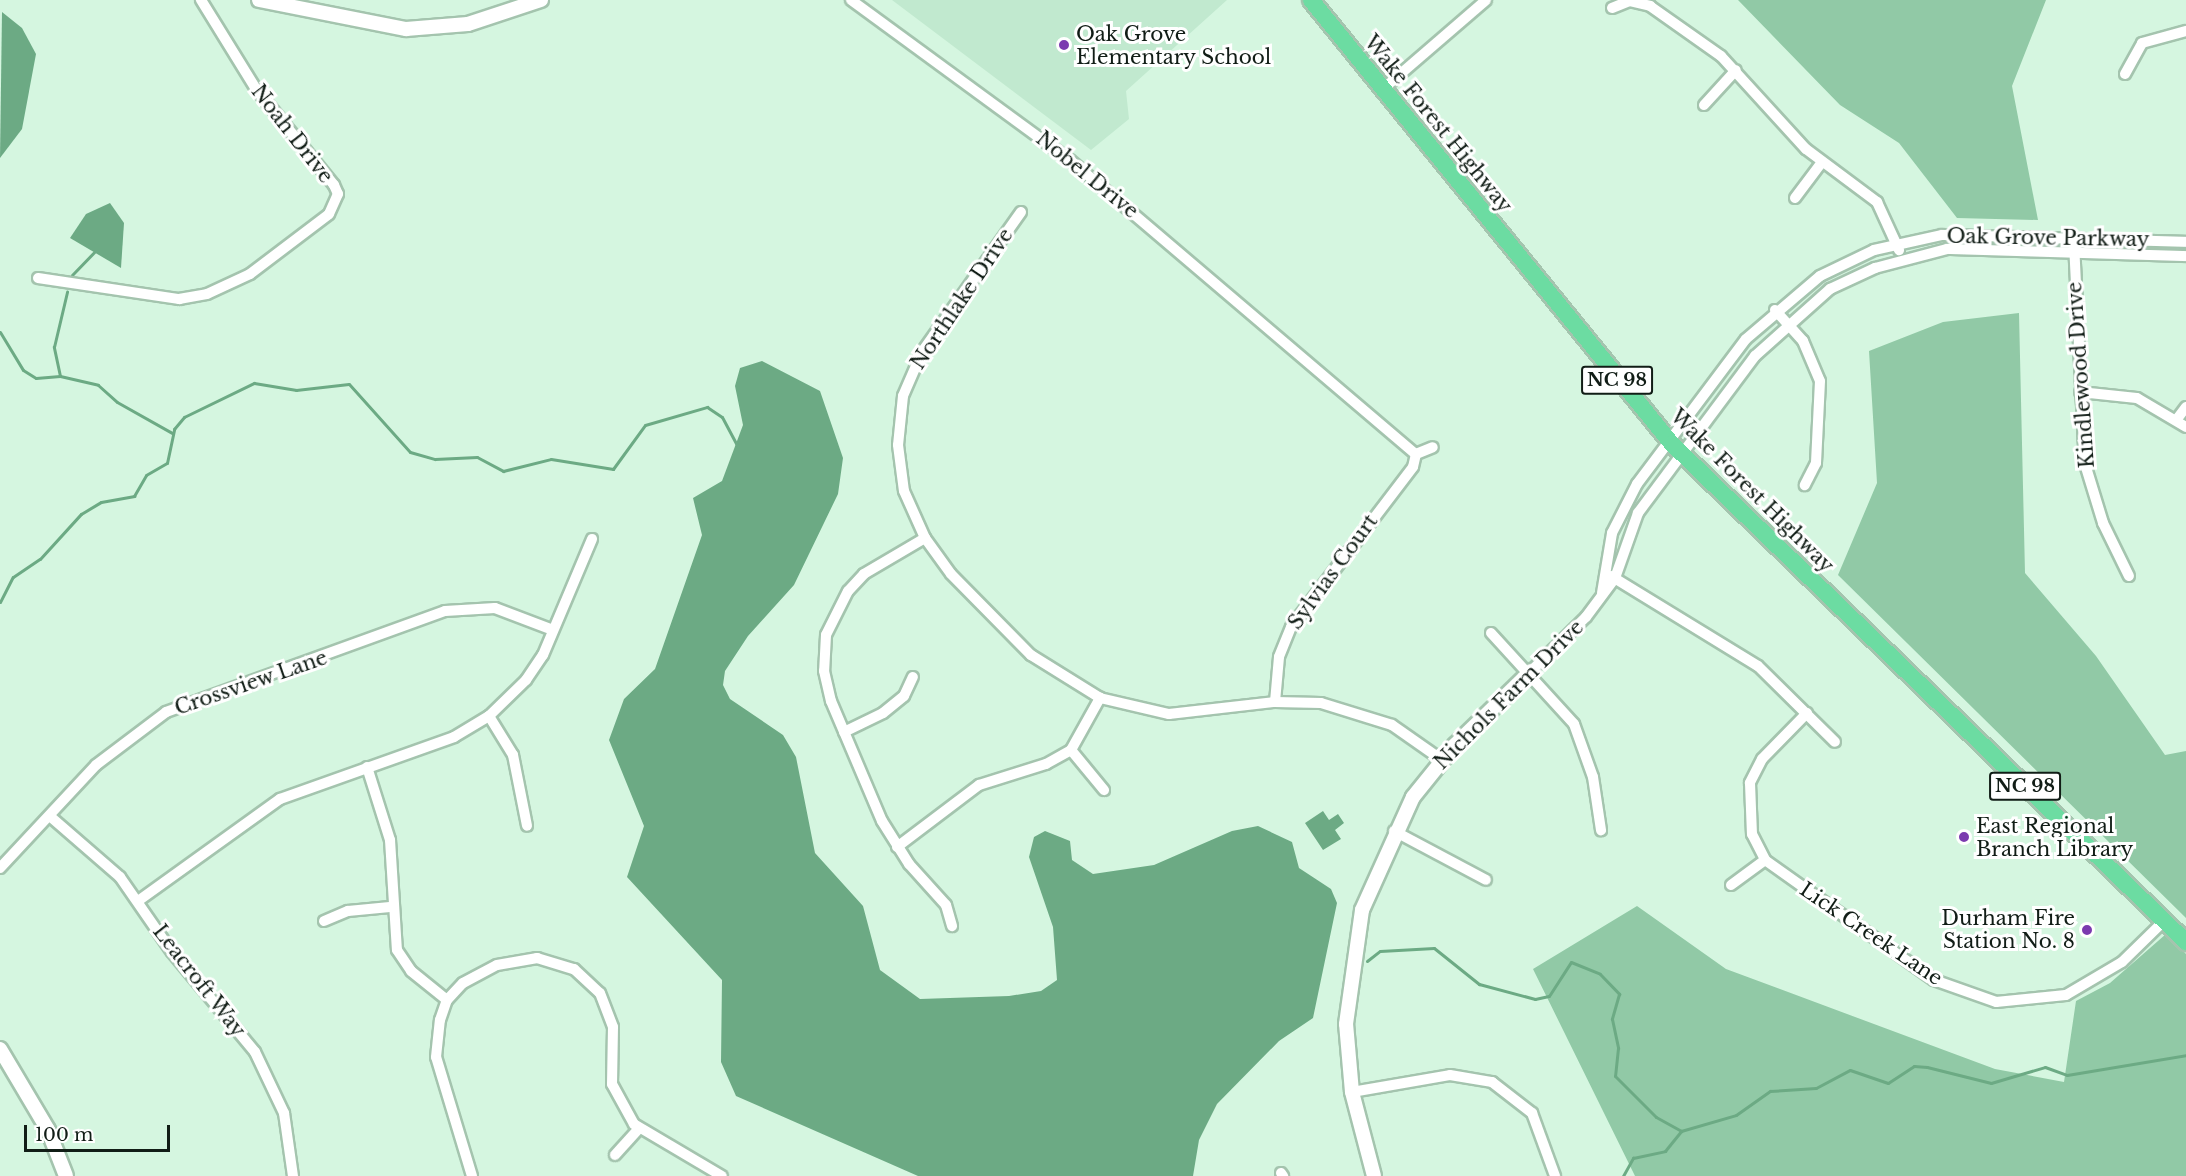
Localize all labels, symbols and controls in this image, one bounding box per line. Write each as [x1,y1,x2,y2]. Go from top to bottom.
place label: Oak Grove Elementary School [1076,22,1272,69]
street label: Wake Forest Highway [1359,30,1517,218]
marker: Oak Grove Elementary School [1057,38,1071,52]
street label: Noah Drive [246,80,338,188]
street label: Nobel Drive [1031,127,1143,223]
street label: Northlake Drive [906,224,1018,374]
street label: Oak Grove Parkway [1946,224,2150,252]
street label: Kindlewood Drive [2063,281,2099,469]
road number: NC 98 [1581,365,1653,395]
street label: Wake Forest Highway [1665,404,1839,578]
street label: Sylvias Court [1283,510,1383,634]
street label: Nichols Farm Drive [1429,615,1589,775]
street label: Crossview Lane [171,646,331,720]
road number: NC 98 [1989,771,2061,801]
place label: East Regional Branch Library [1976,814,2133,861]
marker: East Regional Branch Library [1957,830,1971,844]
street label: Lick Creek Lane [1795,877,1947,991]
place label: Durham Fire Station No. 8 [1941,906,2075,953]
street label: Leacroft Way [147,920,251,1042]
marker: Durham Fire Station No. 8 [2080,923,2094,937]
scale bar [27,1113,172,1151]
text: 100 m [35,1124,93,1146]

